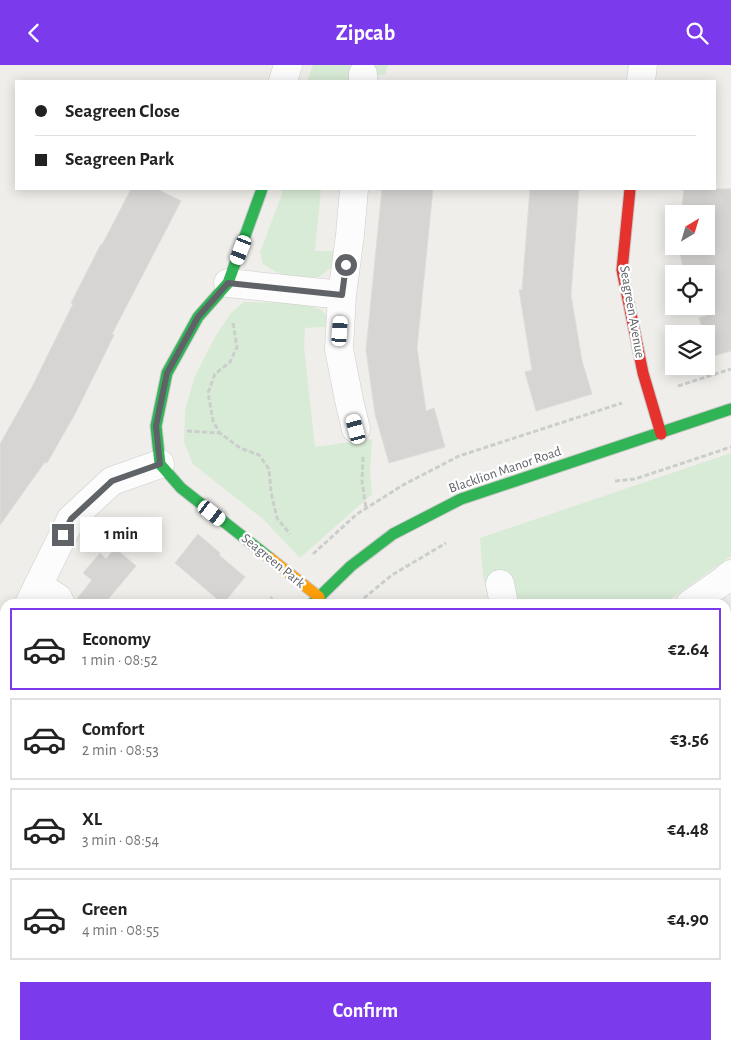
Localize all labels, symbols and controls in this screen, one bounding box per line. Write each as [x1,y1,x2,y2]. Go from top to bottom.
icon: back [20,19,48,47]
icon: search [683,19,711,47]
text: Zipcab [336,22,395,44]
text: Seagreen Close [65,102,180,121]
text: Seagreen Park [65,150,174,169]
north arrow [665,205,715,255]
map controls [665,205,715,375]
car [228,233,253,267]
route start [335,254,357,276]
street label: Seagreen Avenue [617,265,647,359]
button: locate [665,265,715,315]
car [331,316,348,346]
button: layers [665,325,715,375]
car [344,413,367,445]
street label: Blacklion Manor Road [447,444,563,496]
car [195,498,228,528]
callout: 1 min [80,517,163,553]
route end [52,524,74,546]
text: 1 min [104,526,138,542]
street label: Seagreen Park [239,531,308,591]
icon: car [22,627,67,672]
text: Economy [82,630,151,649]
text: €2.64 [668,640,709,659]
text: 1 min · 08:52 [82,652,158,668]
icon: car [22,717,67,762]
text: Comfort [82,720,144,739]
text: €3.56 [670,730,709,749]
text: 2 min · 08:53 [82,742,159,758]
icon: car [22,807,67,852]
text: XL [82,810,102,829]
text: €4.48 [667,820,709,839]
text: 3 min · 08:54 [82,832,159,848]
icon: car [22,897,67,942]
text: Green [82,900,128,919]
text: €4.90 [667,910,709,929]
text: 4 min · 08:55 [82,922,159,938]
button: Confirm [20,982,711,1040]

